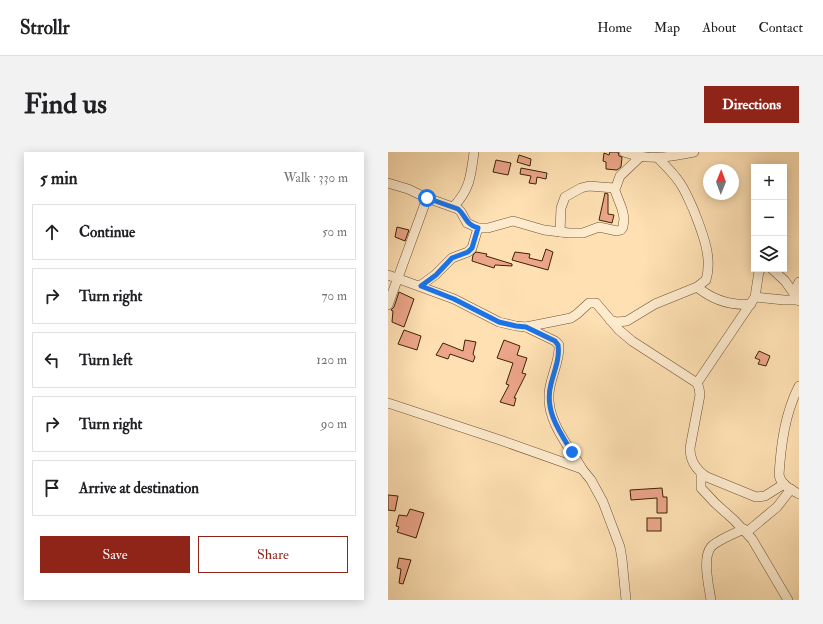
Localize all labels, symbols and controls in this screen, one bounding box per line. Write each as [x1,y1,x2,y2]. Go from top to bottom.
text: Strollr [20,16,70,40]
text: Home [597,19,632,36]
text: Map [654,19,680,36]
text: About [702,19,736,36]
text: Contact [758,19,803,36]
button: Directions [704,86,799,123]
text: Find us [24,87,107,122]
north arrow [703,164,739,200]
map controls [751,164,787,272]
button: + [751,164,787,200]
text: 5 min [40,168,78,189]
text: Walk · 330 m [284,170,348,186]
route start [418,189,436,207]
button: − [751,200,787,236]
icon: ahead [41,221,63,243]
text: Continue [79,223,135,242]
text: 50 m [322,224,347,240]
button: layers [751,236,787,272]
icon: right [41,285,63,307]
text: Turn right [79,287,142,306]
text: 70 m [322,288,347,304]
icon: left [41,349,63,371]
text: Turn left [79,351,133,370]
text: 120 m [316,352,347,368]
icon: right [41,413,63,435]
text: Turn right [79,415,142,434]
text: 90 m [321,416,347,432]
route end [563,443,581,461]
icon: arrive [41,477,63,499]
text: Arrive at destination [79,479,199,498]
button: Save [40,536,190,573]
button: Share [198,536,348,573]

